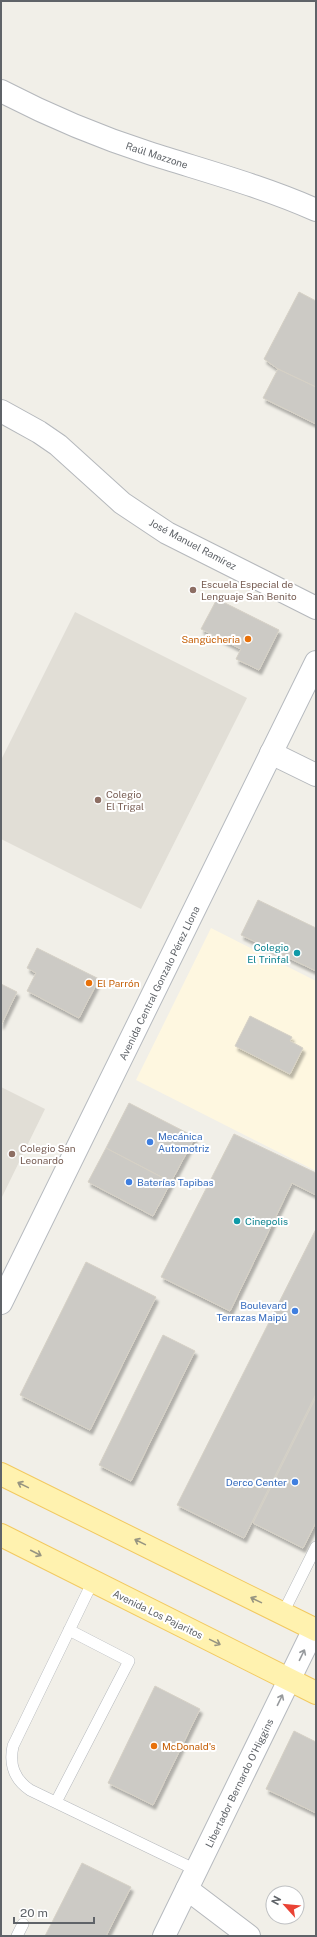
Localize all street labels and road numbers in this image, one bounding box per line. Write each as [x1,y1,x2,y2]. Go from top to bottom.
street label: Raúl Mazzone [124,139,190,171]
street label: José Manuel Ramírez [147,516,239,572]
street label: Avenida Central Gonzalo Pérez Llona [116,904,202,1062]
street label: Avenida Los Pajaritos [111,1587,205,1641]
street label: Libertador Bernardo O'Higgins [202,1717,276,1849]

